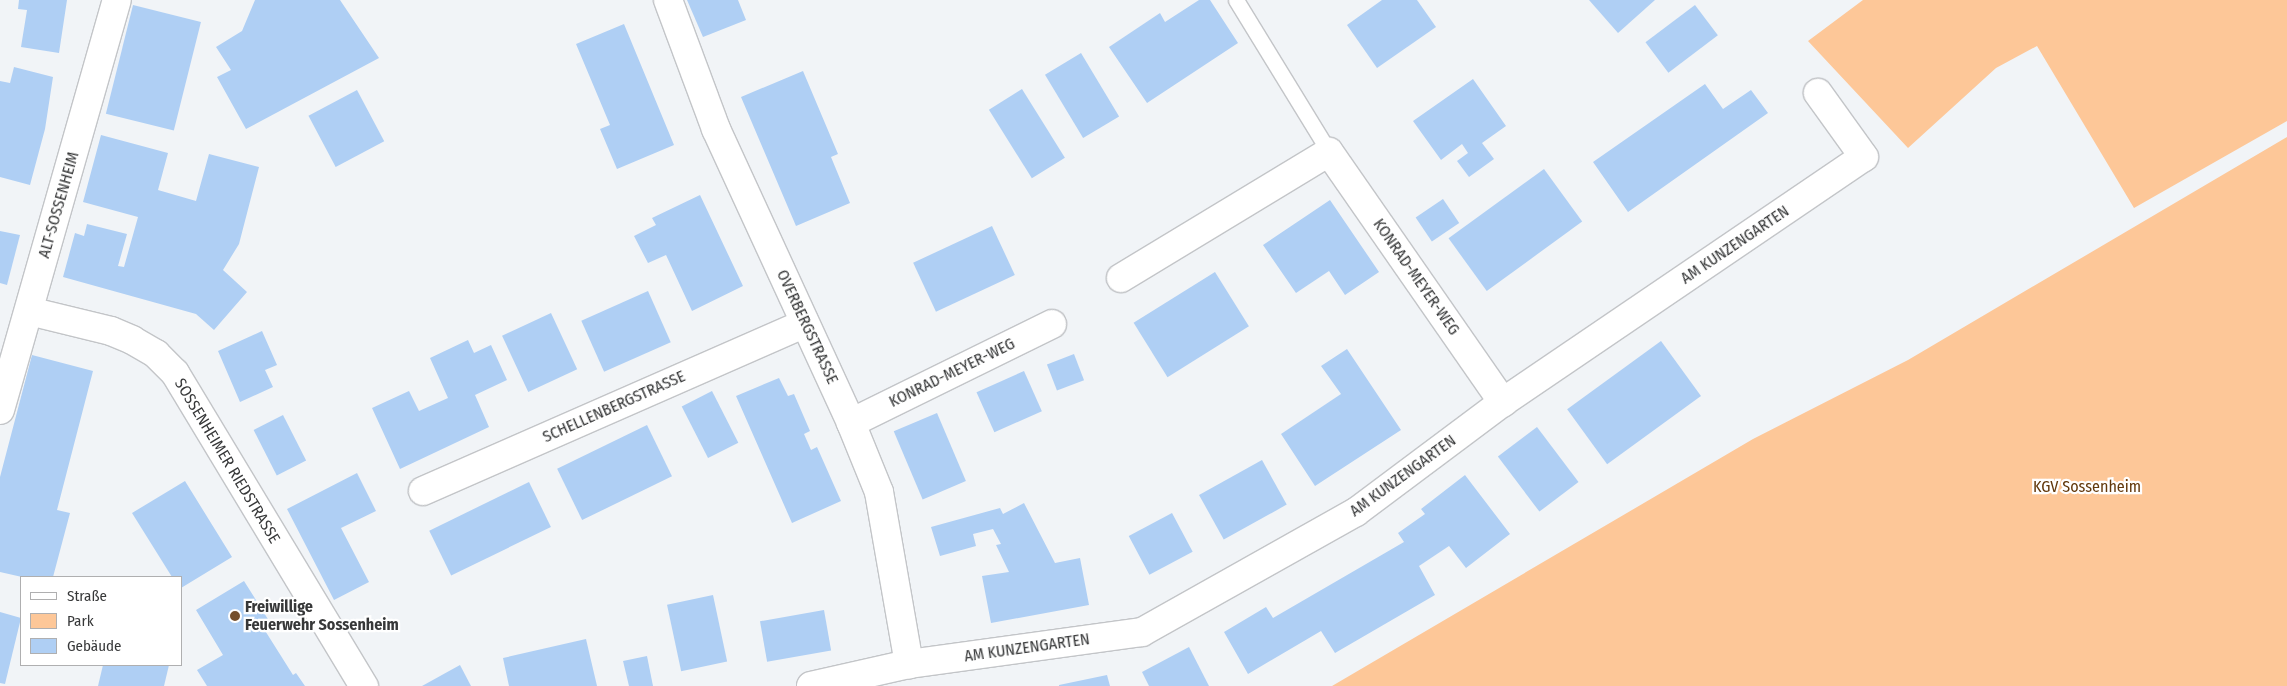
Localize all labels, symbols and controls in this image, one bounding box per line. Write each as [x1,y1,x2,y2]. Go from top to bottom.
street label: ALT-SOSSENHEIM [35,150,83,260]
street label: AM KUNZENGARTEN [1677,202,1793,288]
street label: KONRAD-MEYER-WEG [1369,215,1463,339]
street label: OVERBERGSTRASSE [772,267,842,387]
street label: KONRAD-MEYER-WEG [886,334,1018,412]
street label: SCHELLENBERGSTRASSE [540,367,688,447]
street label: SOSSENHEIMER RIEDSTRASSE [170,375,284,547]
street label: AM KUNZENGARTEN [1346,431,1460,521]
park label: KGV Sossenheim [2033,477,2141,497]
legend [20,576,182,666]
text: Straße [67,587,107,605]
place label: Freiwillige Feuerwehr Sossenheim [245,597,399,635]
marker: Freiwillige Feuerwehr Sossenheim [229,610,241,622]
text: Park [67,612,94,630]
street label: AM KUNZENGARTEN [963,630,1091,666]
text: Gebäude [67,637,122,655]

